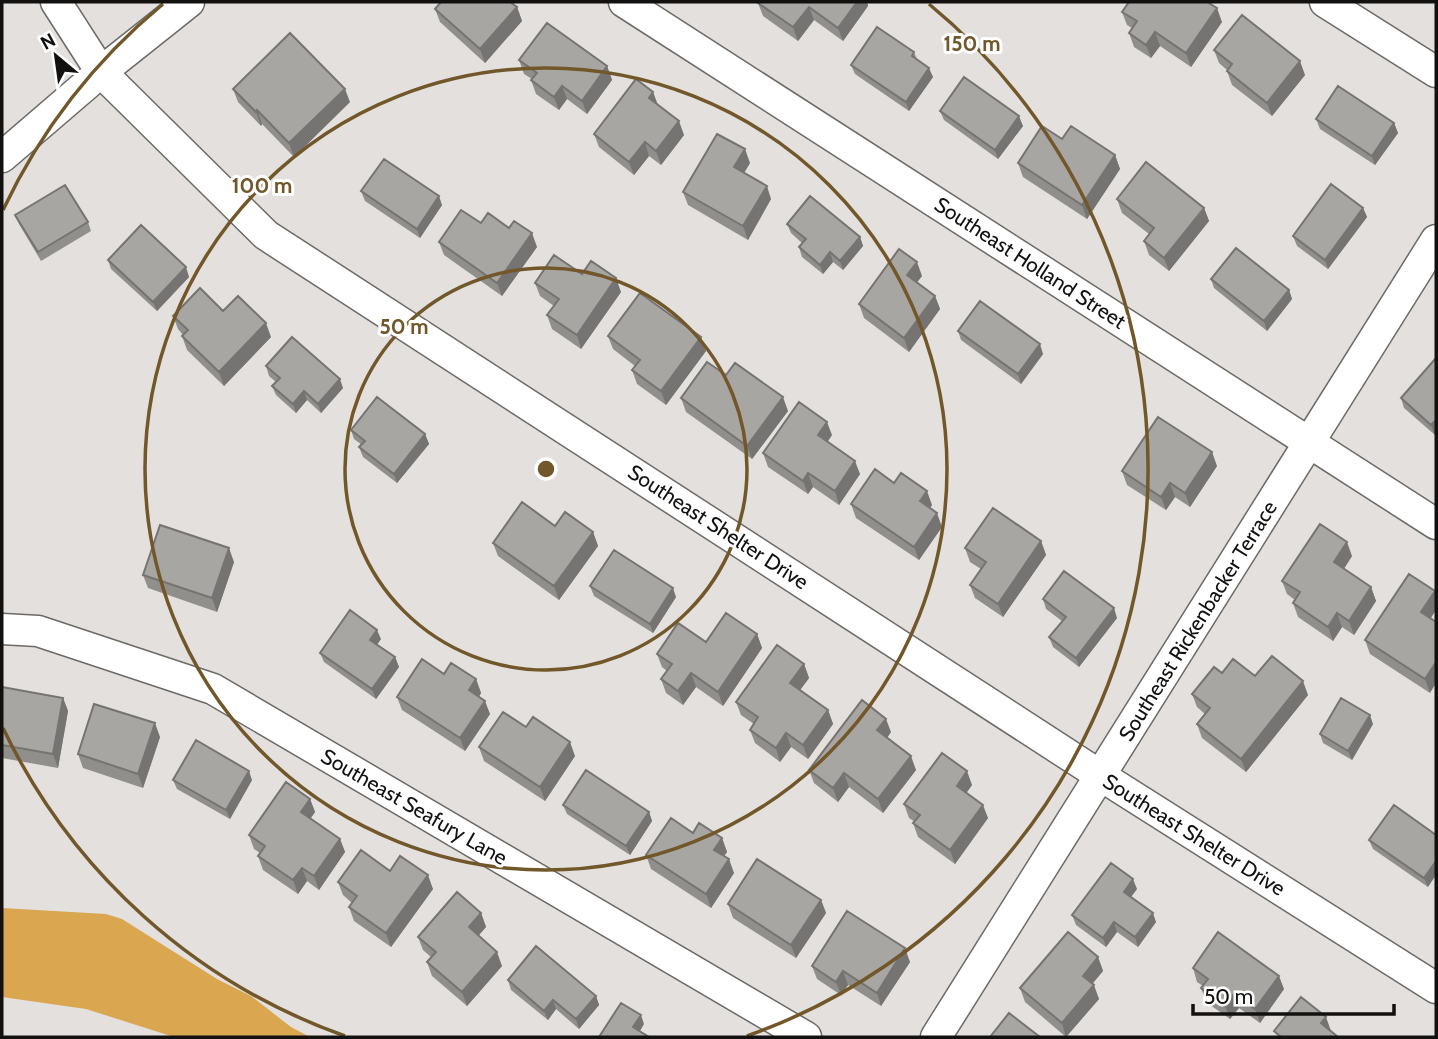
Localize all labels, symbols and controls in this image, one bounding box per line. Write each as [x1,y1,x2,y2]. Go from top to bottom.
north arrow [21,21,91,91]
text: N [37,28,59,55]
text: 150 m [944,31,1000,56]
text: 100 m [232,173,292,198]
street label: Southeast Holland Street [930,191,1131,334]
text: 50 m [379,314,429,339]
centre of rings [534,457,558,481]
street label: Southeast Shelter Drive [623,459,813,594]
street label: Southeast Rickenbacker Terrace [1113,496,1282,745]
street label: Southeast Seafury Lane [317,743,512,870]
street label: Southeast Shelter Drive [1099,768,1290,901]
scale bar [1193,972,1394,1016]
text: 50 m [1204,984,1253,1009]

